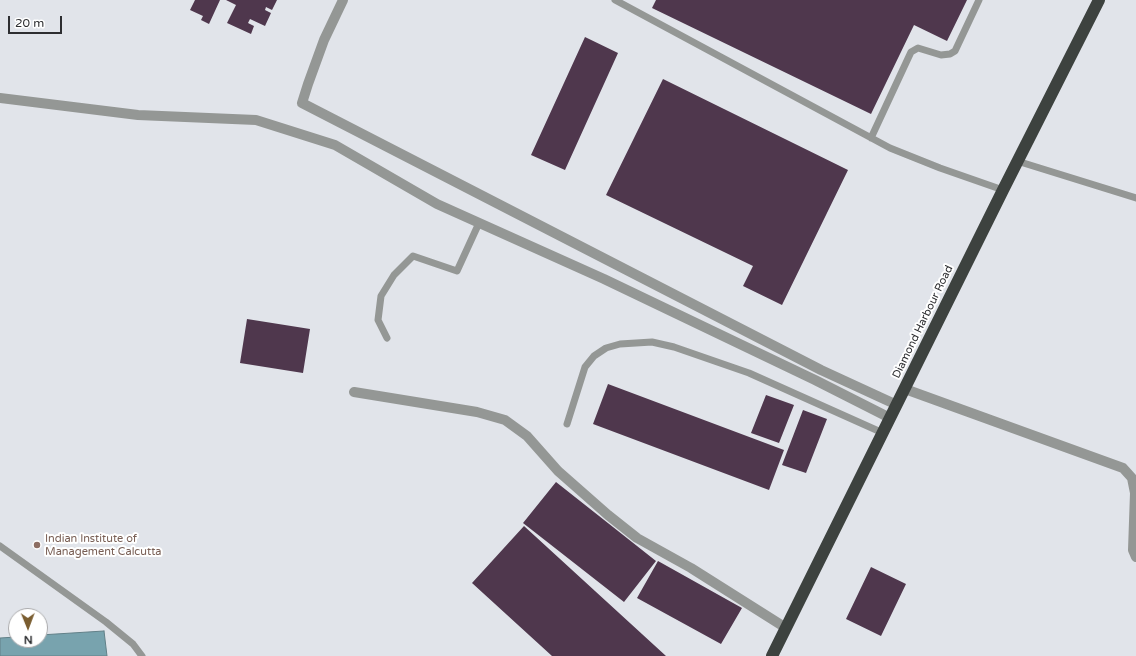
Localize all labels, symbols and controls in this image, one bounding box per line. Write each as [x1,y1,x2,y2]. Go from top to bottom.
scale bar [10,8,64,34]
text: 20 m [15,16,44,30]
street label: Diamond Harbour Road [890,263,956,381]
place label: Indian Institute of Management Calcutta [45,532,162,558]
marker: Indian Institute of Management Calcutta [32,540,42,550]
north arrow [8,608,48,648]
text: N [24,633,33,646]

